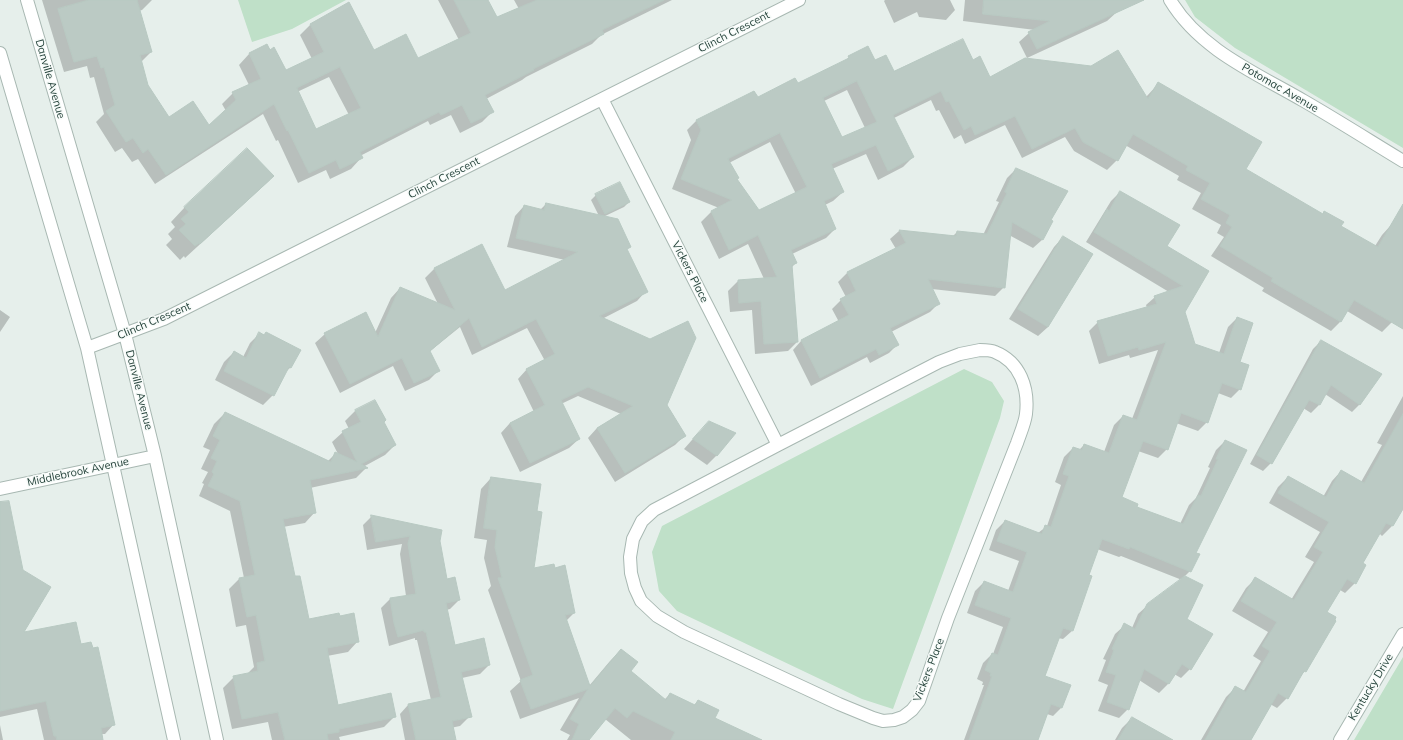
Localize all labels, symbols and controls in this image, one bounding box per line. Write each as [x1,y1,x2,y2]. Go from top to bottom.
street label: Clinch Crescent [696,8,772,56]
street label: Danville Avenue [32,38,68,120]
street label: Potomac Avenue [1239,61,1321,115]
street label: Clinch Crescent [406,154,482,202]
street label: Vickers Place [669,239,711,305]
street label: Clinch Crescent [115,300,193,342]
street label: Danville Avenue [123,349,155,431]
street label: Middlebrook Avenue [26,455,130,489]
street label: Vickers Place [911,636,947,704]
street label: Kentucky Drive [1346,651,1396,723]

